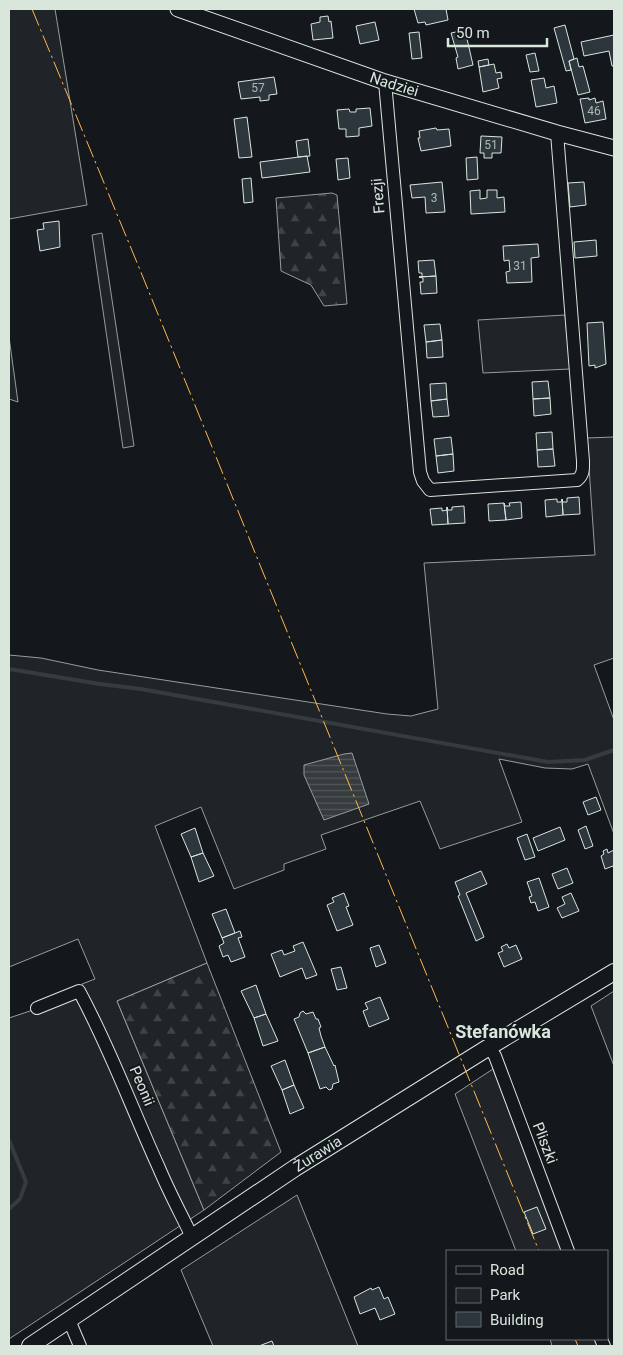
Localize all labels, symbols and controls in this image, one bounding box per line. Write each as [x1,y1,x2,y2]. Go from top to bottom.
scale bar [448,15,547,47]
text: 50 m [456,24,490,42]
street label: Nadziei [367,68,421,100]
house number: 57 [251,81,265,95]
house number: 46 [587,104,601,118]
house number: 51 [484,138,498,152]
street label: Frezji [367,177,389,215]
house number: 3 [431,191,437,205]
house number: 31 [513,259,527,273]
district label: Stefanówka [455,1021,551,1042]
street label: Peonii [126,1063,158,1109]
street label: Pliszki [529,1120,561,1166]
street label: Żurawia [290,1132,345,1176]
legend [446,1250,608,1340]
text: Road [490,1261,524,1279]
text: Park [490,1286,521,1304]
text: Building [490,1311,544,1329]

